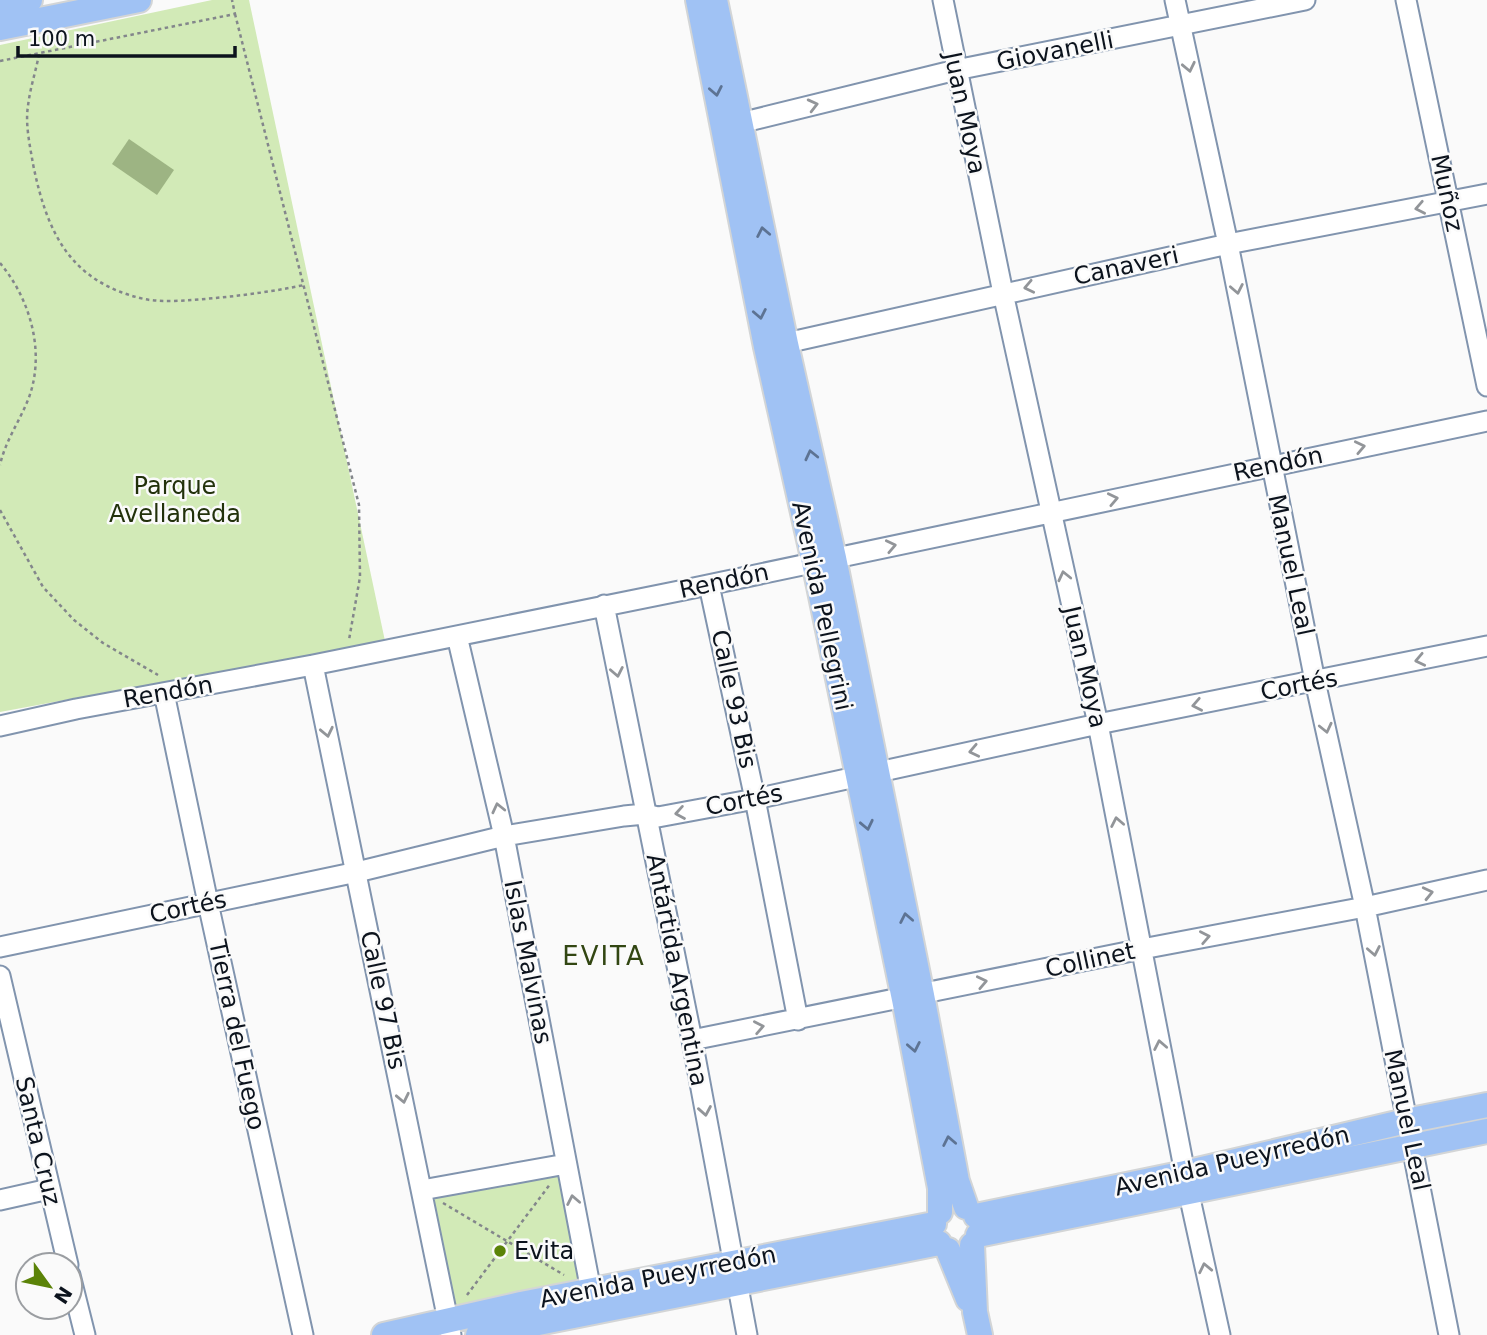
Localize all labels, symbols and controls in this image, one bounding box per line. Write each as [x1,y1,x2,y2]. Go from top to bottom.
scale bar [18,14,234,58]
street label: Giovanelli [994,26,1116,76]
text: 100 m [28,27,95,51]
street label: Juan Moya [938,47,992,177]
one-way arrow [1181,61,1196,73]
one-way arrow [708,85,723,97]
one-way arrow [807,99,819,113]
street label: Muñoz [1425,152,1469,234]
one-way arrow [1414,200,1426,215]
one-way arrow [757,227,772,239]
street label: Canaveri [1071,241,1181,291]
one-way arrow [1023,279,1035,294]
one-way arrow [1229,283,1244,295]
one-way arrow [752,308,767,320]
one-way arrow [1354,440,1366,455]
street label: Rendón [1231,441,1325,487]
one-way arrow [804,449,819,461]
park label: Parque Avellaneda [109,472,241,528]
street label: Manuel Leal [1262,492,1320,638]
one-way arrow [1107,493,1119,508]
street label: Avenida Pellegrini [786,499,858,713]
one-way arrow [885,540,897,555]
street label: Rendón [677,558,771,604]
one-way arrow [1058,570,1073,582]
street label: Juan Moya [1057,601,1113,731]
street label: Calle 93 Bis [706,627,762,771]
one-way arrow [1414,651,1426,666]
street label: Cortés [1258,664,1340,706]
one-way arrow [609,666,624,678]
street label: Rendón [121,670,215,714]
one-way arrow [1191,696,1203,711]
one-way arrow [1317,722,1332,734]
one-way arrow [319,726,334,738]
one-way arrow [968,742,980,757]
street label: Cortés [703,779,785,821]
one-way arrow [492,802,506,814]
one-way arrow [674,804,686,819]
one-way arrow [1110,816,1125,828]
one-way arrow [859,819,873,831]
street label: Antártida Argentina [641,851,713,1089]
street label: Islas Malvinas [498,878,558,1046]
street label: Cortés [147,885,229,929]
one-way arrow [1422,886,1434,901]
one-way arrow [900,912,915,924]
street label: Calle 97 Bis [355,928,411,1072]
one-way arrow [1199,930,1211,945]
street label: Tierra del Fuego [203,936,271,1133]
street label: Collinet [1043,937,1137,983]
district label: EVITA [562,941,646,971]
one-way arrow [1365,945,1380,957]
one-way arrow [976,976,988,991]
one-way arrow [753,1021,765,1036]
one-way arrow [1154,1039,1169,1051]
one-way arrow [905,1041,920,1053]
street label: Manuel Leal [1378,1047,1436,1193]
street label: Santa Cruz [10,1074,66,1208]
one-way arrow [395,1092,410,1104]
one-way arrow [697,1105,712,1117]
street label: Avenida Pueyrredón [1112,1120,1352,1202]
one-way arrow [942,1135,957,1147]
one-way arrow [566,1194,581,1206]
place label: Evita [514,1237,574,1265]
street label: Avenida Pueyrredón [537,1240,779,1314]
marker: Evita [492,1243,508,1259]
north arrow [14,1251,84,1321]
one-way arrow [1199,1262,1214,1274]
text: N [50,1283,77,1308]

